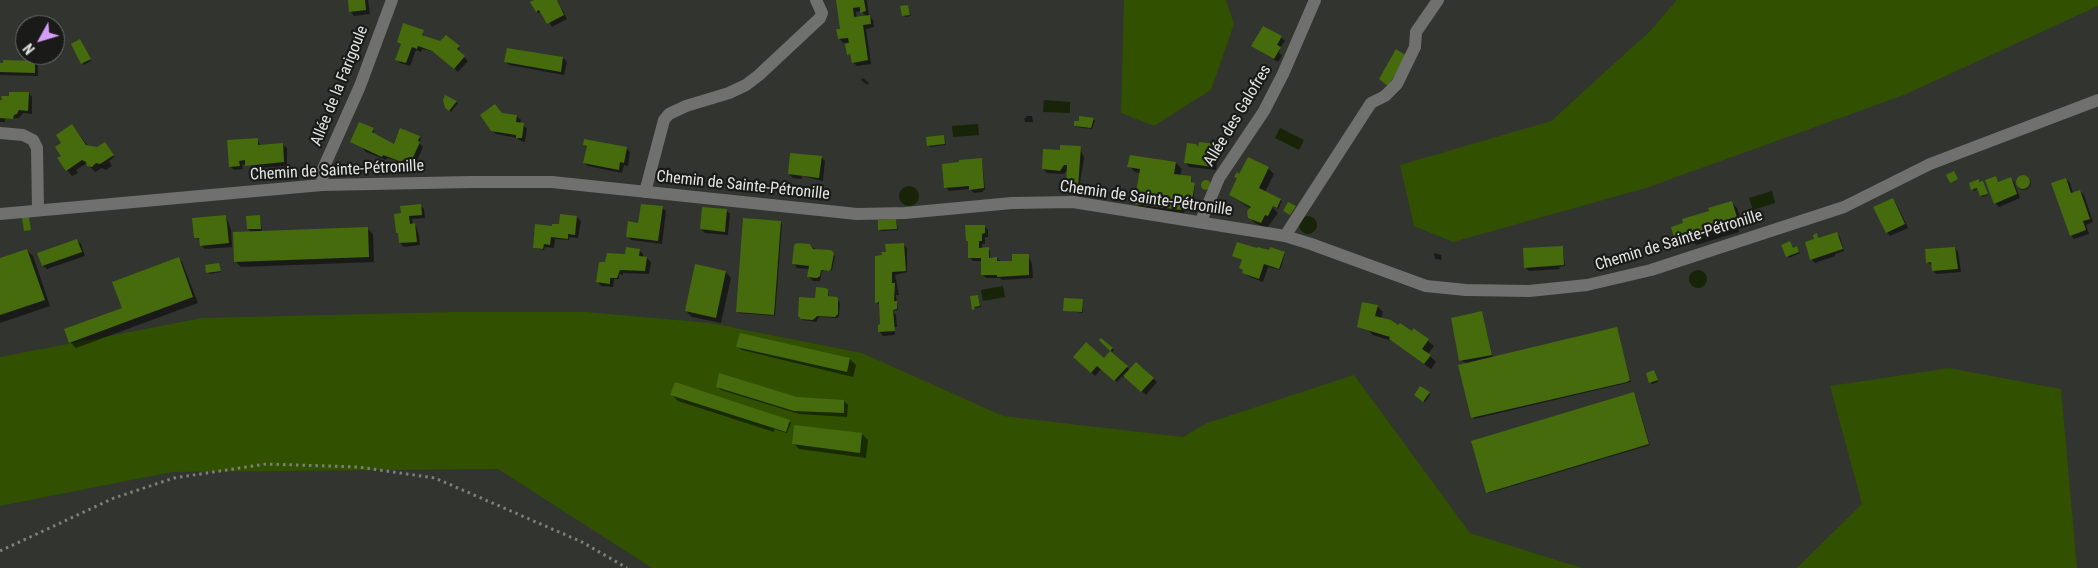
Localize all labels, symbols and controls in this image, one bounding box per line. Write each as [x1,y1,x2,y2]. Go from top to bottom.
north arrow [15,15,65,65]
street label: Allée de la Farigoule [307,23,373,149]
text: N [20,40,38,57]
street label: Allée des Galofres [1200,62,1276,170]
street label: Chemin de Sainte-Pétronille [250,157,424,185]
street label: Chemin de Sainte-Pétronille [655,167,831,205]
street label: Chemin de Sainte-Pétronille [1058,177,1234,221]
street label: Chemin de Sainte-Pétronille [1593,206,1765,276]

